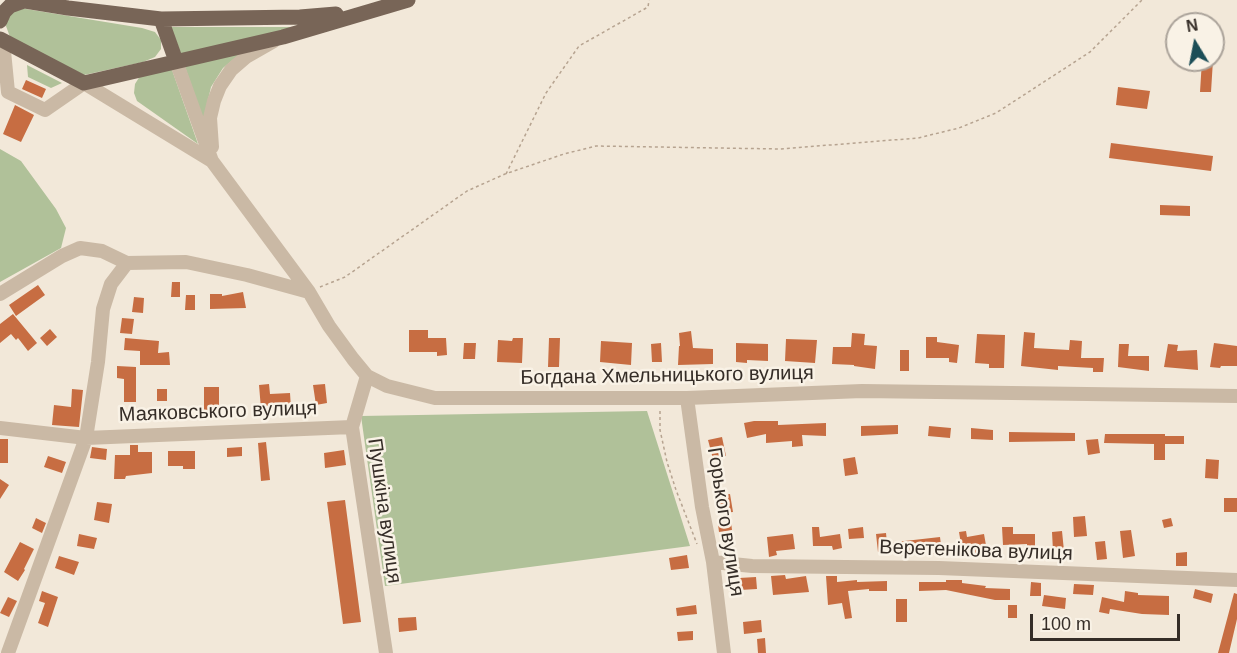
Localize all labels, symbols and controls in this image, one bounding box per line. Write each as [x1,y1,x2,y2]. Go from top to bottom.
north arrow [1165,12,1225,72]
text: N [1185,16,1199,35]
street label: Богдана Хмельницького вулиця [520,361,814,391]
street label: Маяковського вулиця [119,397,317,427]
street label: Пушкіна вулиця [362,437,406,585]
street label: Горького вулиця [701,446,749,598]
street label: Веретенікова вулиця [879,536,1073,566]
scale bar [1033,602,1183,640]
text: 100 m [1041,614,1091,634]

